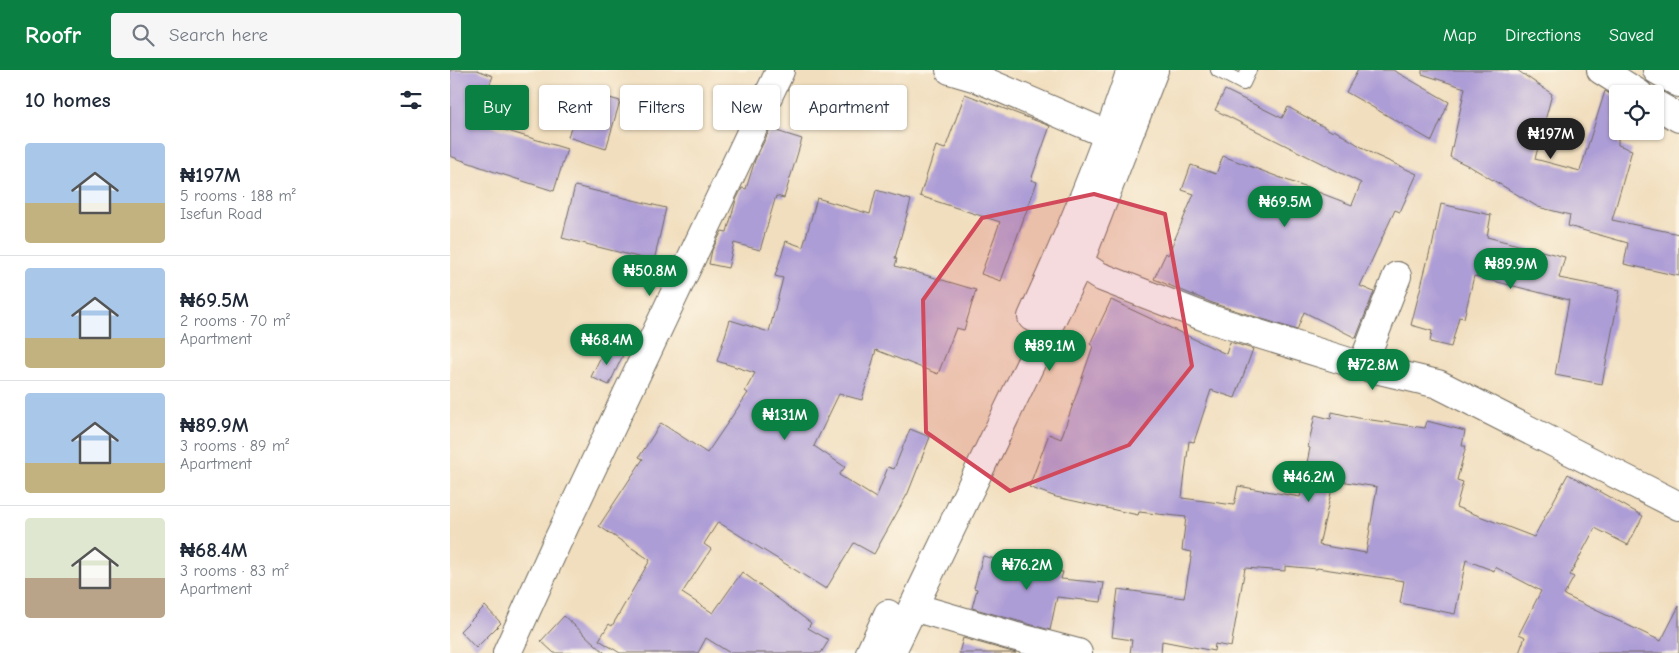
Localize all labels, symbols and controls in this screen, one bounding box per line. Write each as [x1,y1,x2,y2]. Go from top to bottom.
search box [111,13,461,58]
text: Roofr [25,21,81,49]
icon: search [129,21,157,49]
text: Search here [169,24,268,46]
text: Map [1443,25,1477,46]
text: Directions [1505,25,1581,46]
text: Saved [1609,25,1654,46]
chip: Buy [465,85,529,130]
chip: Rent [539,85,610,130]
chip: Filters [620,85,703,130]
chip: New [713,85,780,130]
chip: Apartment [790,85,907,130]
map controls [1609,85,1664,140]
button: locate [1609,85,1664,140]
icon: filters [397,86,425,114]
text: 10 homes [25,88,111,112]
pin: ₦197M [1516,118,1586,160]
text: ₦197M [1528,125,1574,143]
icon: home [65,163,125,223]
text: ₦197M [180,163,241,187]
pin: ₦69.5M [1244,186,1326,228]
text: 5 rooms · 188 m² [180,187,296,205]
text: ₦69.5M [1259,193,1311,211]
text: Isefun Road [180,205,262,223]
pin: ₦89.9M [1470,248,1552,290]
pin: ₦50.8M [609,254,691,297]
text: ₦89.9M [1485,255,1537,273]
text: ₦50.8M [623,262,677,280]
icon: home [65,288,125,348]
text: ₦69.5M [180,288,249,312]
text: 2 rooms · 70 m² [180,312,290,330]
pin: ₦68.4M [566,324,648,366]
text: Apartment [180,330,252,348]
pin: ₦89.1M [1009,330,1091,372]
text: ₦68.4M [581,331,633,349]
text: ₦89.1M [1025,337,1075,355]
pin: ₦72.8M [1332,348,1414,391]
text: ₦72.8M [1348,356,1398,374]
pin: ₦131M [750,398,820,441]
text: ₦131M [763,406,807,424]
icon: home [65,413,125,473]
text: ₦89.9M [180,413,249,437]
text: 3 rooms · 89 m² [180,437,289,455]
text: Apartment [180,455,252,473]
pin: ₦46.2M [1268,460,1350,503]
text: ₦46.2M [1283,468,1335,486]
icon: home [65,538,125,598]
text: ₦68.4M [180,538,247,562]
pin: ₦76.2M [986,548,1068,591]
text: ₦76.2M [1002,556,1052,574]
text: 3 rooms · 83 m² [180,562,289,580]
text: Apartment [180,580,252,598]

